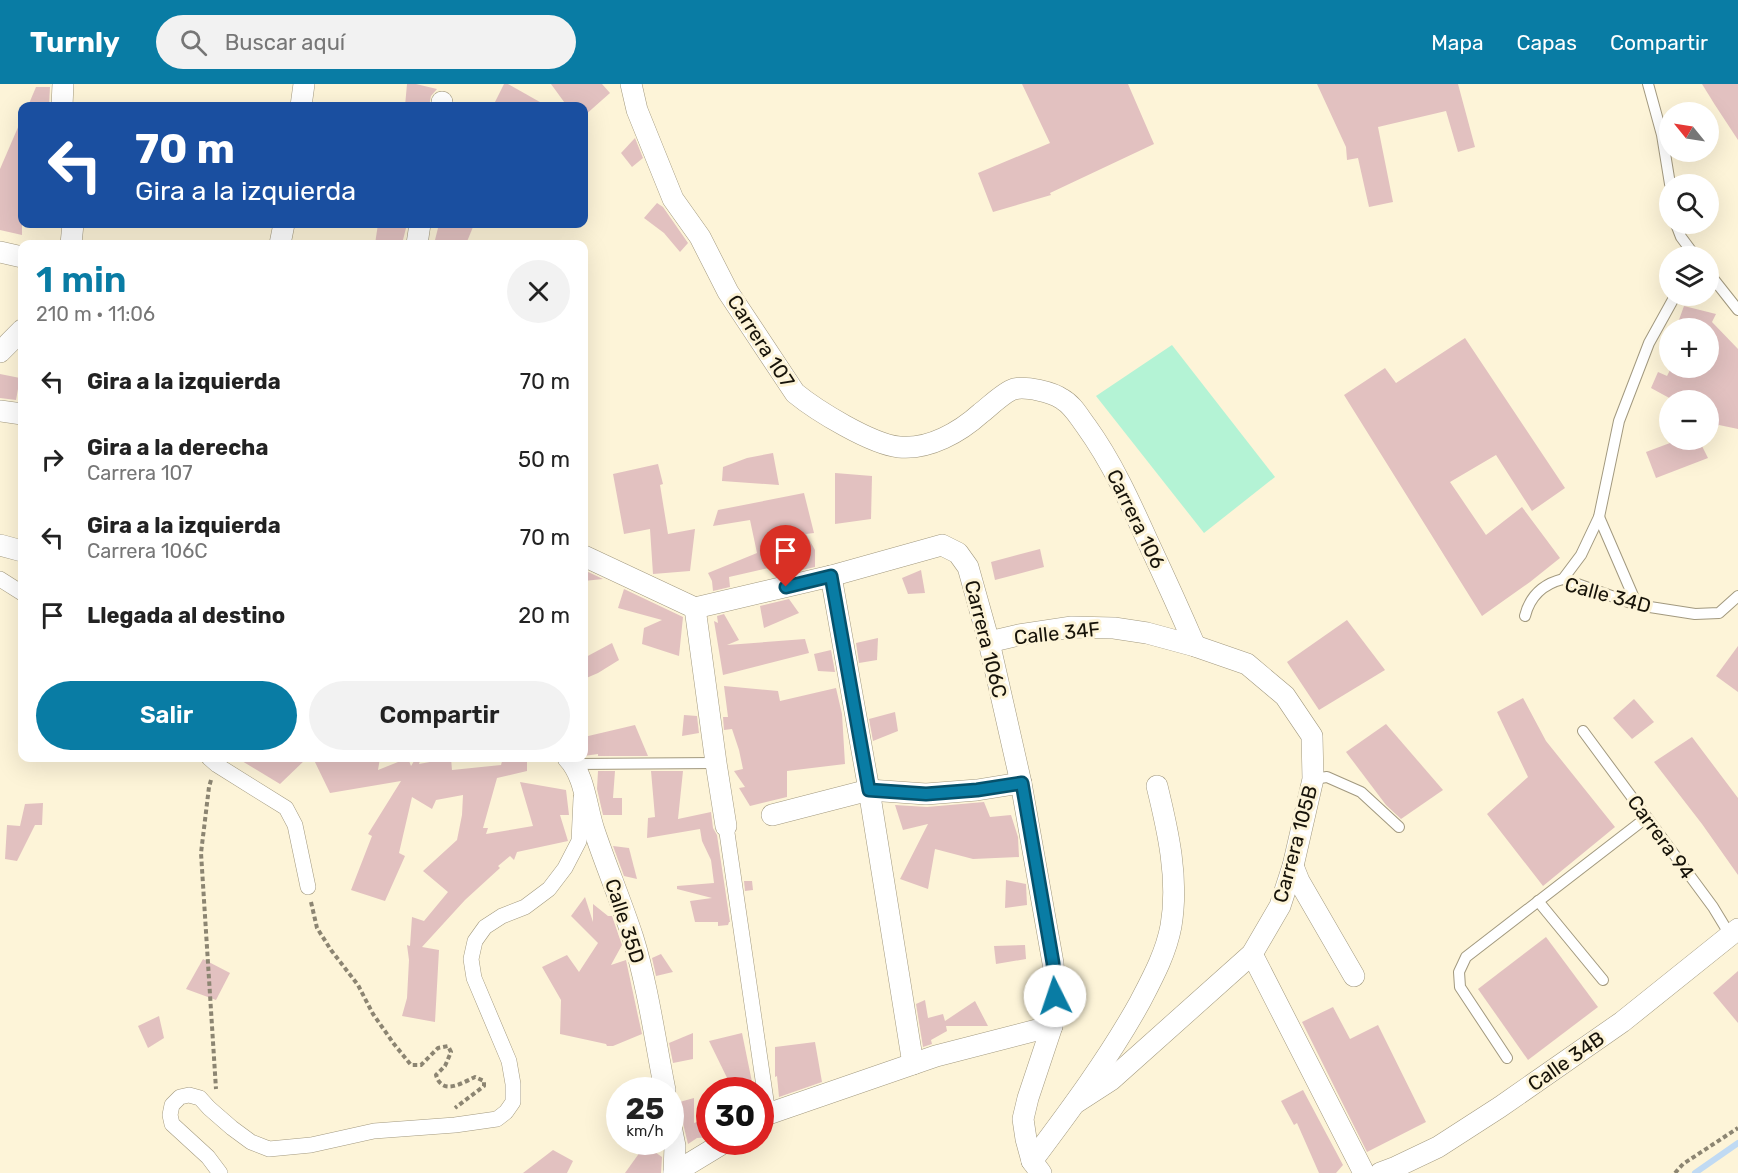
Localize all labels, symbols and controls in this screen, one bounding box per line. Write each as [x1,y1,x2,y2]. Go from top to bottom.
search box [156,15,576,69]
text: Turnly [30,26,120,59]
icon: search [177,26,210,59]
text: Buscar aquí [225,29,345,56]
text: Mapa [1431,30,1484,55]
text: Capas [1517,30,1577,55]
text: Compartir [1610,30,1708,55]
north arrow [1659,102,1719,162]
map controls [1659,102,1719,450]
text: 70 m [135,124,235,174]
icon: left [36,126,114,204]
button: search [1659,174,1719,234]
text: Gira a la izquierda [135,175,356,207]
button: layers [1659,246,1719,306]
text: 1 min [36,258,127,301]
button: close [507,260,570,323]
street label: Carrera 107 [722,290,800,392]
text: 210 m · 11:06 [36,302,155,326]
button: + [1659,318,1719,378]
icon: left [36,365,69,398]
text: Gira a la izquierda [87,368,281,395]
text: 70 m [520,368,570,395]
button: − [1659,390,1719,450]
text: Gira a la derecha [87,434,268,461]
icon: right [36,443,69,476]
text: 50 m [518,446,570,473]
text: Carrera 107 [87,461,192,485]
street label: Carrera 106 [1102,466,1170,572]
text: Gira a la izquierda [87,512,281,539]
icon: left [36,521,69,554]
text: 70 m [520,524,570,551]
pin [760,525,811,587]
icon: arrive [769,534,802,567]
text: Carrera 106C [87,539,208,563]
street label: Calle 34D [1562,572,1654,618]
street label: Carrera 106C [960,578,1012,700]
icon: arrive [36,599,69,632]
text: Llegada al destino [87,602,285,629]
text: 20 m [518,602,570,629]
street label: Calle 34F [1013,617,1101,649]
button: Salir [36,681,297,750]
button: Compartir [309,681,570,750]
street label: Carrera 105B [1268,783,1322,905]
street label: Carrera 94 [1623,790,1699,884]
street label: Calle 35D [600,876,650,966]
position arrow [1023,964,1087,1028]
street label: Calle 34B [1523,1026,1609,1096]
speed limit sign: 30 [696,1077,774,1155]
text: 25 [626,1091,664,1127]
text: km/h [626,1122,664,1140]

